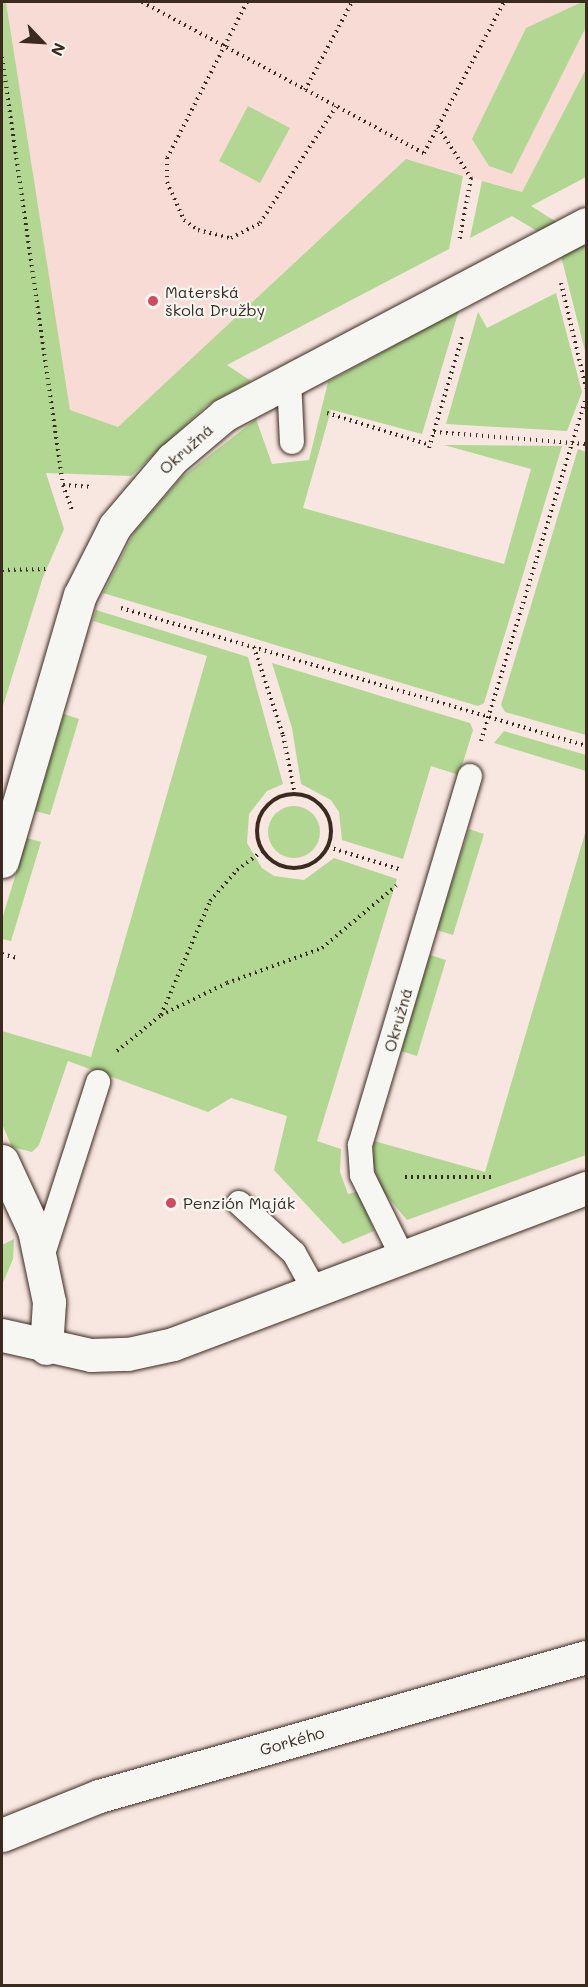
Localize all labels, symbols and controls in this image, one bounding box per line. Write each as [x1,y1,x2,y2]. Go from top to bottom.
north arrow [12,12,72,72]
text: N [47,40,71,60]
place label: Materská škola Družby [165,282,265,320]
marker: Materská škola Družby [146,294,160,308]
street label: Okružná [155,420,217,478]
street label: Okružná [380,986,416,1054]
place label: Penzión Maják [183,1193,295,1213]
marker: Penzión Maják [164,1196,178,1210]
street label: Gorkého [257,1723,327,1759]

